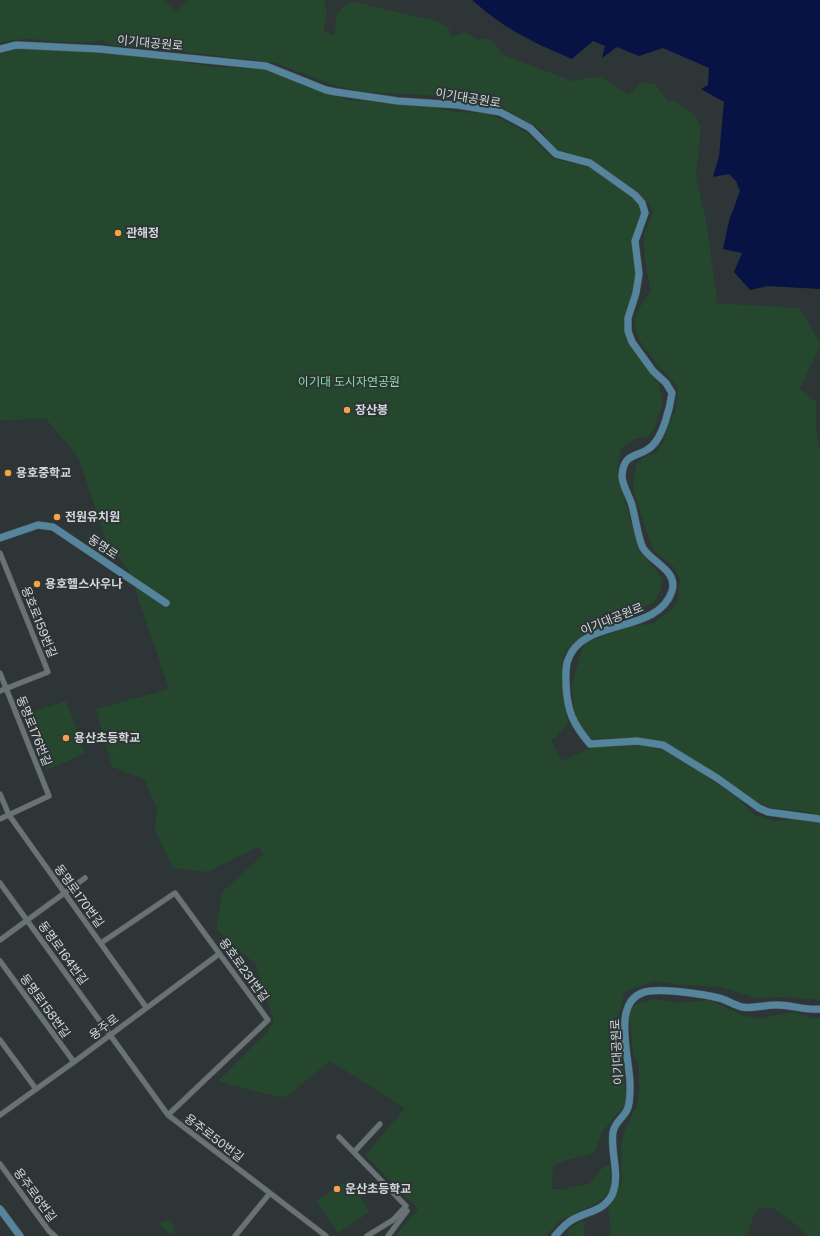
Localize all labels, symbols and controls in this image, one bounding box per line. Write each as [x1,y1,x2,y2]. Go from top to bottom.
street label: 이기대공원로 [116,33,184,53]
street label: 이기대공원로 [434,86,502,110]
place label: 관해정 [126,226,159,240]
marker: 관해정 [113,228,123,238]
park label: 이기대 도시자연공원 [298,375,400,389]
place label: 장산봉 [355,403,388,417]
marker: 장산봉 [342,405,352,415]
place label: 용호중학교 [16,466,71,480]
marker: 용호중학교 [3,468,13,478]
place label: 전원유치원 [65,510,120,524]
marker: 전원유치원 [52,512,62,522]
street label: 동명로 [85,532,121,562]
place label: 용호헬스사우나 [45,577,122,591]
marker: 용호헬스사우나 [32,579,42,589]
street label: 용호로159번길 [18,584,60,660]
street label: 이기대공원로 [579,600,645,638]
street label: 동명로176번길 [14,694,54,768]
place label: 용산초등학교 [74,731,140,745]
marker: 용산초등학교 [61,733,71,743]
street label: 동명로170번길 [51,862,107,930]
street label: 동명로164번길 [35,919,91,987]
street label: 용호로231번길 [216,936,272,1004]
street label: 동명로158번길 [17,971,73,1041]
street label: 용주로 [87,1011,121,1043]
street label: 이기대공원로 [608,1019,626,1085]
street label: 용주로50번길 [182,1111,246,1165]
street label: 용주로6번길 [11,1166,59,1224]
place label: 운산초등학교 [345,1182,411,1196]
marker: 운산초등학교 [332,1184,342,1194]

